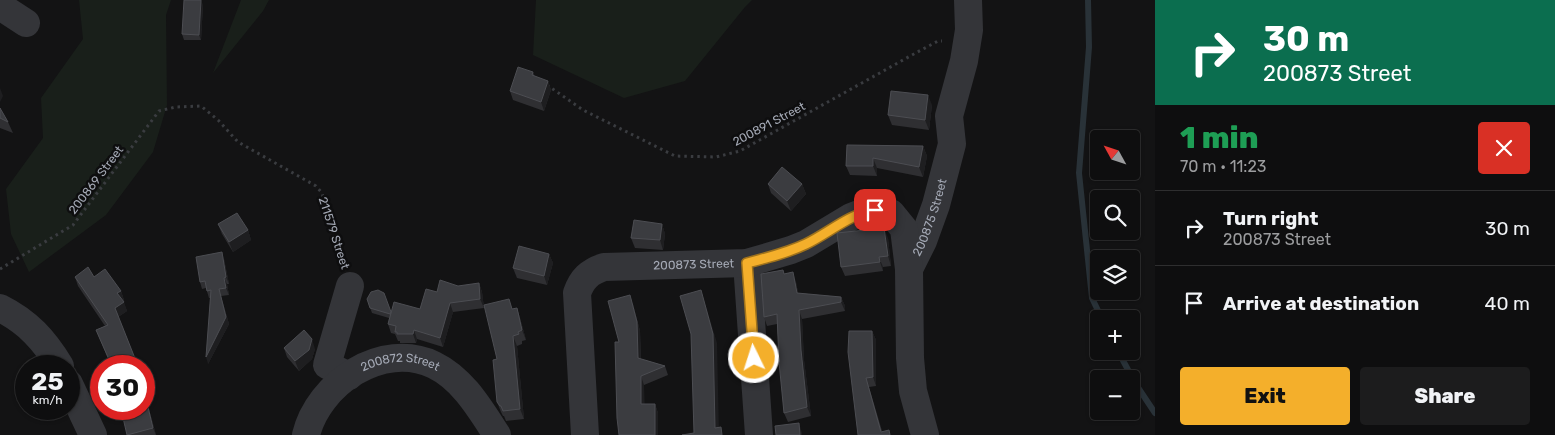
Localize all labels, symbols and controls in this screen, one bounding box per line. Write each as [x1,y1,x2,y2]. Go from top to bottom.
text: 30 m [1263,18,1349,60]
icon: right [1180,20,1245,85]
text: 200873 Street [1263,60,1411,87]
street label: 200891 Street [730,99,808,149]
text: 1 min [1180,120,1258,156]
button: close [1478,122,1530,174]
north arrow [1090,130,1140,180]
map controls [1090,130,1140,420]
street label: 200869 Street [66,143,126,217]
text: 70 m · 11:23 [1180,157,1266,176]
street label: 200875 Street [910,177,950,258]
pin [854,189,896,231]
button: search [1090,190,1140,240]
street label: 211579 Street [316,195,352,271]
icon: arrive [861,196,889,224]
text: Turn right [1223,207,1318,230]
icon: right [1180,214,1208,242]
text: 30 m [1485,217,1530,240]
text: 200873 Street [1223,230,1331,249]
button: layers [1090,250,1140,300]
street label: 200873 Street [653,256,735,273]
icon: arrive [1180,289,1208,317]
text: Arrive at destination [1223,292,1419,315]
text: 40 m [1485,292,1530,315]
button: + [1090,310,1140,360]
position arrow [727,331,779,383]
street label: 200872 Street [358,351,443,374]
speed limit sign: 30 [90,355,155,420]
text: 25 [31,367,64,396]
button: Exit [1180,367,1350,425]
button: Share [1360,367,1530,425]
button: − [1090,370,1140,420]
text: km/h [33,393,62,407]

